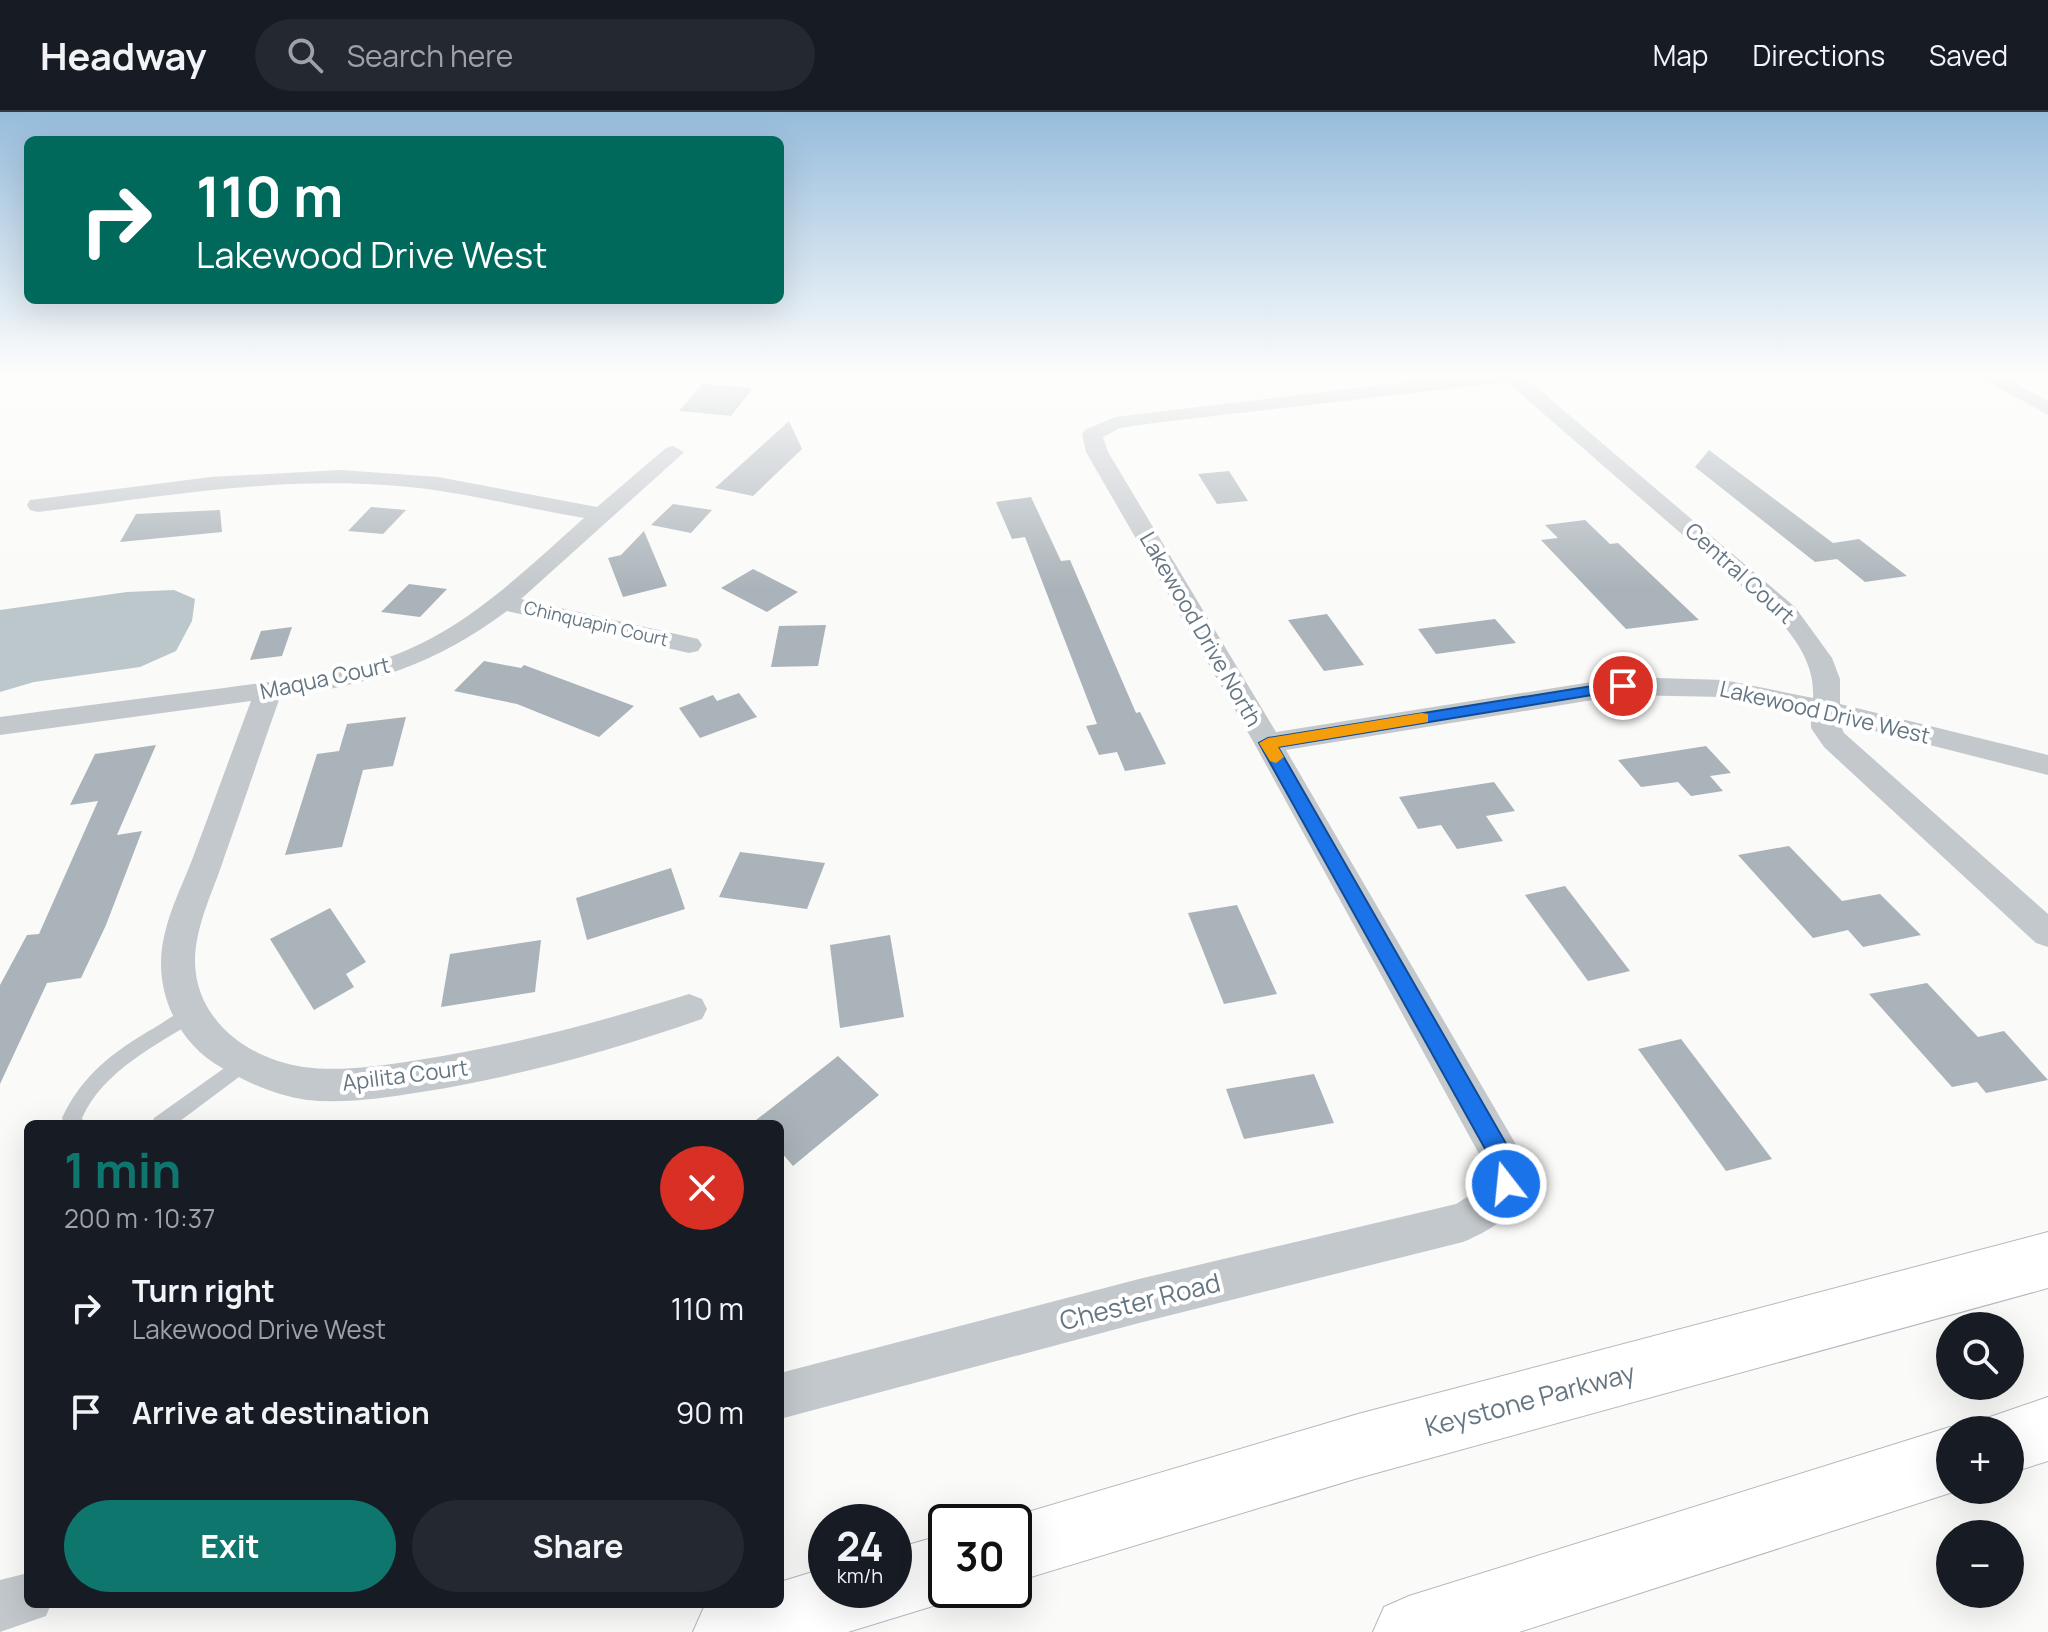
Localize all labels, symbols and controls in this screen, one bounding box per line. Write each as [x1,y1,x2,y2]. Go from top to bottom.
search box [255,19,815,91]
text: Headway [40,29,207,81]
icon: search [283,33,327,77]
text: Search here [347,35,513,76]
text: Map [1653,36,1708,74]
text: Directions [1752,36,1885,74]
text: Saved [1929,36,2008,74]
text: 110 m [196,157,343,234]
icon: right [64,168,168,272]
text: Lakewood Drive West [196,230,547,279]
street label: Central Court [1679,516,1801,630]
street label: Lakewood Drive North [1133,526,1269,732]
street label: Chinquapin Court [522,595,670,651]
street label: Maqua Court [257,650,393,706]
pin [1589,652,1657,720]
icon: arrive [1601,664,1645,708]
street label: Lakewood Drive West [1717,673,1933,751]
street label: Apilita Court [340,1052,470,1098]
text: 1 min [64,1137,181,1202]
position arrow [1464,1142,1548,1226]
button: close [660,1146,744,1230]
text: 200 m · 10:37 [64,1200,215,1236]
street label: Chester Road [1056,1264,1224,1338]
text: Turn right [132,1270,275,1311]
icon: right [64,1286,108,1330]
text: 110 m [671,1288,744,1329]
text: Lakewood Drive West [132,1311,386,1347]
map controls [1936,1312,2024,1608]
button: search [1936,1312,2024,1400]
street label: Keystone Parkway [1421,1354,1639,1444]
icon: arrive [64,1390,108,1434]
text: Arrive at destination [132,1392,430,1433]
text: 90 m [676,1392,744,1433]
button: + [1936,1416,2024,1504]
button: Exit [64,1500,396,1592]
button: Share [412,1500,744,1592]
speed limit sign: 30 [928,1504,1032,1608]
text: 24 [836,1518,884,1573]
button: − [1936,1520,2024,1608]
text: km/h [837,1562,883,1589]

